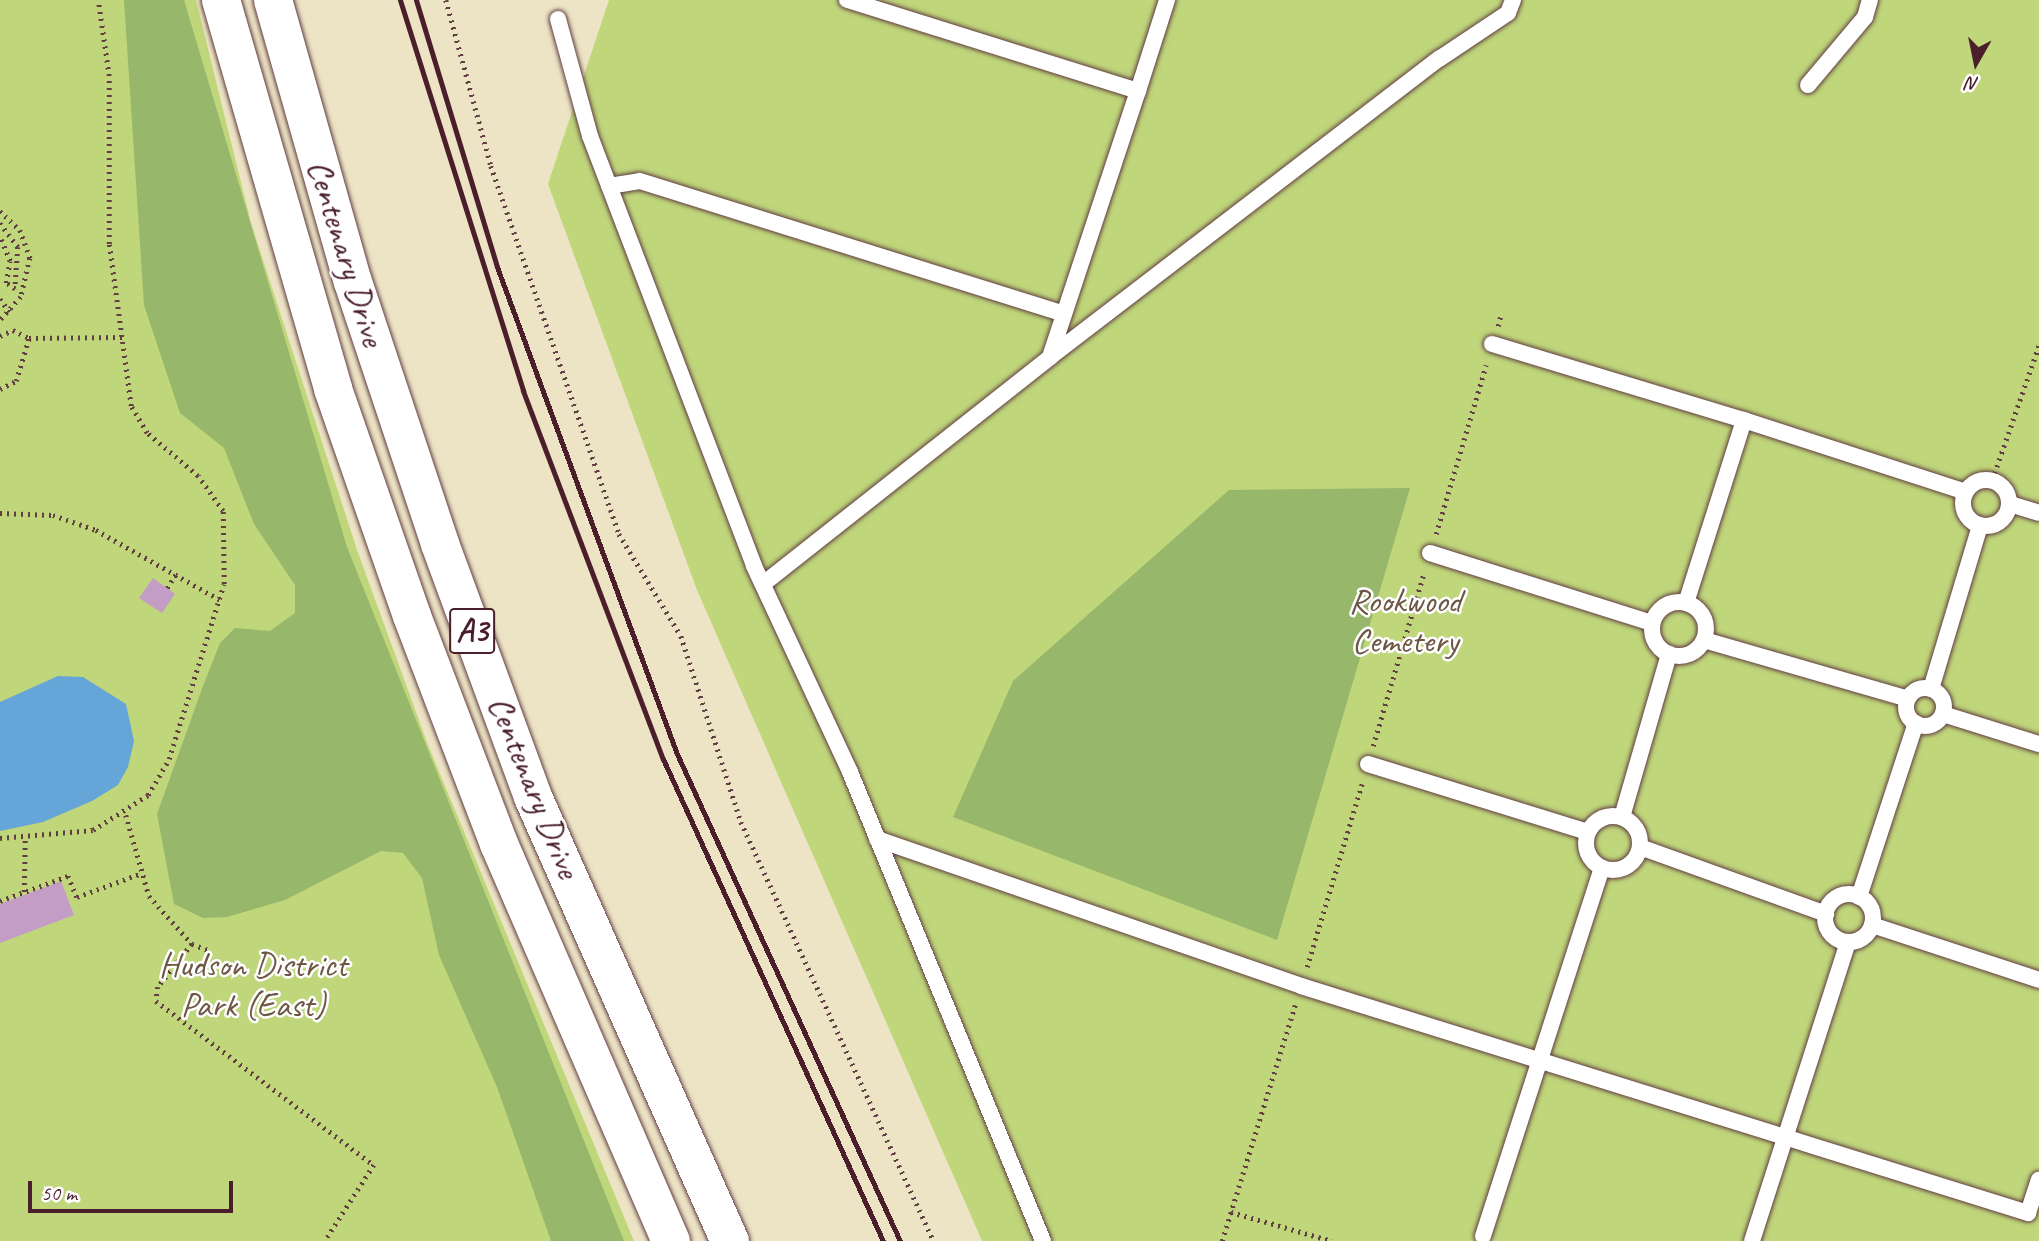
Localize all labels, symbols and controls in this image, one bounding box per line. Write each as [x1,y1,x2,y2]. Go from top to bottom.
north arrow [1941,28,2011,98]
text: N [1965,71,1980,97]
street label: Centenary Drive [298,155,394,351]
park label: Rookwood Cemetery [1349,580,1461,662]
road number: A3 [448,602,496,660]
street label: Centenary Drive [478,690,590,884]
park label: Hudson District Park (East) [159,944,347,1026]
scale bar [32,1168,236,1212]
text: 50 m [41,1180,77,1206]

